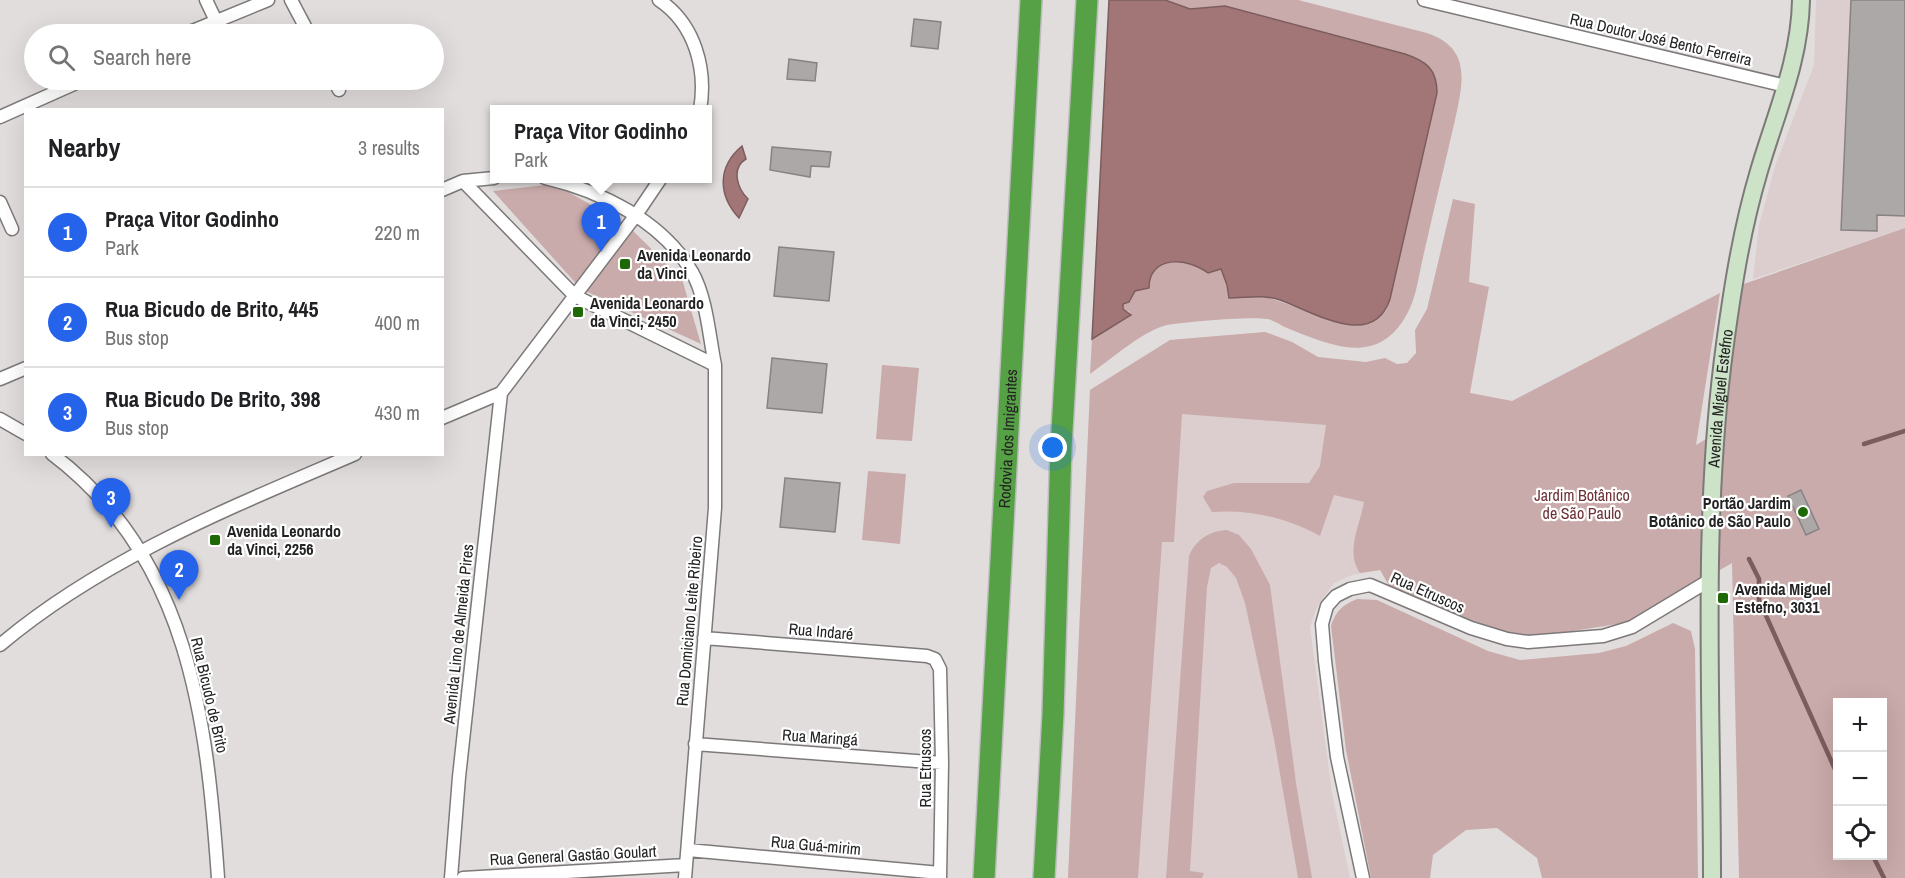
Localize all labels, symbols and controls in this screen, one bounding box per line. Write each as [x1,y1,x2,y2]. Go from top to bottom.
street label: Rua Doutor José Bento Ferreira [1568,7,1755,71]
search box [24,24,444,90]
icon: search [45,41,78,74]
text: Search here [93,42,191,72]
popup [490,105,712,183]
text: Praça Vitor Godinho [514,116,688,146]
text: Nearby [48,130,120,165]
text: 3 results [358,134,420,161]
text: Park [514,146,548,173]
pin: 1 [582,202,620,252]
text: Praça Vitor Godinho [105,204,279,234]
text: 1 [63,219,72,246]
text: 220 m [374,219,420,246]
text: Park [105,234,139,261]
place label: Avenida Leonardo da Vinci [637,244,751,284]
marker: Avenida Leonardo da Vinci [618,257,632,271]
place label: Avenida Leonardo da Vinci, 2450 [590,292,704,332]
text: Rua Bicudo de Brito, 445 [105,294,319,324]
marker: Avenida Leonardo da Vinci, 2450 [571,305,585,319]
text: 2 [63,309,72,336]
text: 400 m [374,309,420,336]
text: Bus stop [105,324,169,351]
street label: Avenida Miguel Estefno [1702,328,1738,469]
street label: Rodovia dos Imigrantes [993,368,1022,509]
text: Rua Bicudo De Brito, 398 [105,384,321,414]
text: 3 [63,399,72,426]
text: 430 m [374,399,420,426]
text: Bus stop [105,414,169,441]
your location [1038,433,1067,462]
pin: 3 [92,478,130,528]
park label: Jardim Botânico de São Paulo [1534,484,1630,524]
place label: Portão Jardim Botânico de São Paulo [1649,492,1791,532]
marker: Portão Jardim Botânico de São Paulo [1796,505,1810,519]
place label: Avenida Leonardo da Vinci, 2256 [227,520,341,560]
marker: Avenida Leonardo da Vinci, 2256 [208,533,222,547]
street label: Rua Domiciano Leite Ribeiro [671,535,707,707]
street label: Avenida Lino de Almeida Pires [438,543,478,726]
pin: 2 [160,550,198,600]
street label: Rua Etruscos [1388,566,1468,618]
place label: Avenida Miguel Estefno, 3031 [1735,578,1831,618]
marker: Avenida Miguel Estefno, 3031 [1716,591,1730,605]
street label: Rua Indaré [788,617,854,645]
street label: Rua Bicudo de Brito [186,635,234,755]
map controls [1833,698,1887,860]
button: + [1833,698,1887,752]
street label: Rua Maringá [781,723,859,751]
street label: Rua Etruscos [914,729,936,807]
button: − [1833,752,1887,806]
button: locate [1833,806,1887,860]
street label: Rua Guá-mirim [770,830,862,860]
street label: Rua General Gastão Goulart [489,840,657,870]

